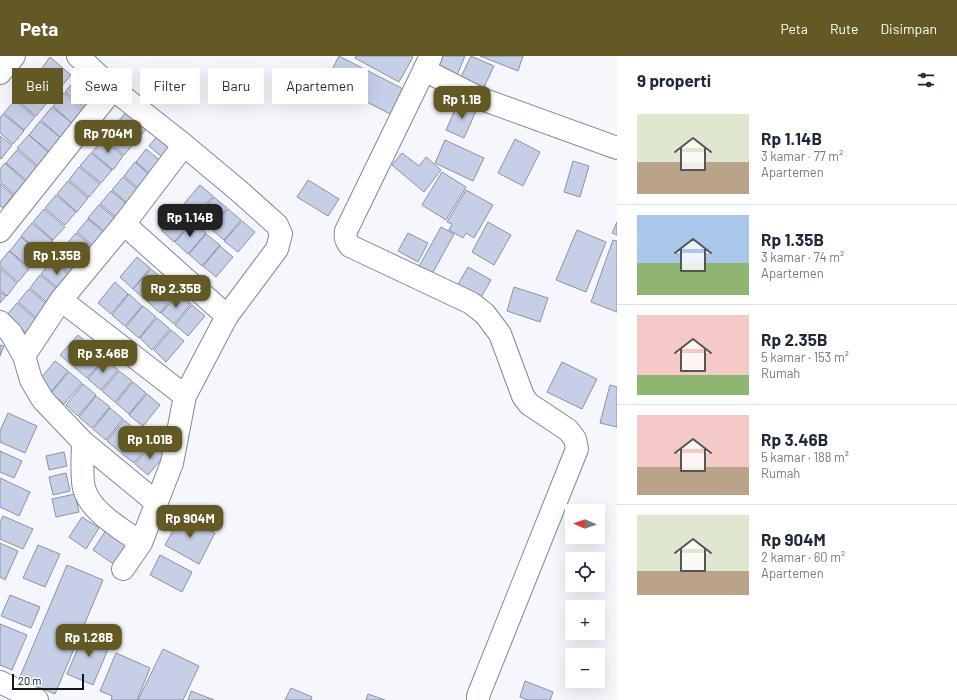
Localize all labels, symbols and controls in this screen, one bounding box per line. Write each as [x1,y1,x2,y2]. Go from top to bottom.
text: Peta [20,17,58,40]
text: Peta [780,20,808,37]
text: Rute [830,20,858,37]
text: Disimpan [880,20,937,37]
chip: Beli [12,68,63,104]
chip: Sewa [71,68,132,104]
chip: Filter [140,68,200,104]
chip: Baru [208,68,264,104]
chip: Apartemen [272,68,368,104]
icon: filters [915,69,937,91]
text: 9 properti [637,70,711,90]
pin: Rp 1.1B [425,86,499,120]
text: Rp 1.1B [443,91,481,107]
pin: Rp 704M [71,120,145,154]
text: Rp 704M [84,125,132,141]
text: Rp 1.14B [761,128,822,148]
icon: home [669,130,717,178]
text: 3 kamar · 77 m² [761,148,843,164]
text: Apartemen [761,164,824,180]
pin: Rp 1.14B [149,204,231,238]
text: Rp 1.14B [167,209,213,225]
text: Rp 1.35B [761,229,824,249]
icon: home [669,231,717,279]
pin: Rp 1.35B [16,242,98,276]
text: Rp 1.35B [33,247,81,263]
text: 3 kamar · 74 m² [761,249,844,265]
text: Apartemen [761,265,824,281]
pin: Rp 2.35B [135,275,217,309]
text: Rp 2.35B [151,280,201,296]
text: Rp 2.35B [761,329,828,349]
icon: home [669,331,717,379]
pin: Rp 3.46B [62,340,144,374]
text: Rp 3.46B [77,345,129,361]
text: 5 kamar · 153 m² [761,349,849,365]
text: Rumah [761,365,800,381]
pin: Rp 1.01B [109,426,191,460]
text: Rp 3.46B [761,429,828,449]
text: Rp 1.01B [127,431,173,447]
icon: home [669,431,717,479]
text: 5 kamar · 188 m² [761,449,849,465]
text: Rumah [761,465,800,481]
north arrow [565,504,605,544]
map controls [565,504,605,688]
pin: Rp 904M [153,505,227,539]
text: Rp 904M [165,510,215,526]
text: Rp 904M [761,529,826,549]
icon: home [669,531,717,579]
text: 2 kamar · 60 m² [761,549,845,565]
button: locate [565,552,605,592]
text: Apartemen [761,565,824,581]
button: + [565,600,605,640]
pin: Rp 1.28B [48,624,130,658]
text: Rp 1.28B [65,629,113,645]
button: − [565,648,605,688]
scale bar [12,672,84,691]
text: 20 m [18,674,41,687]

